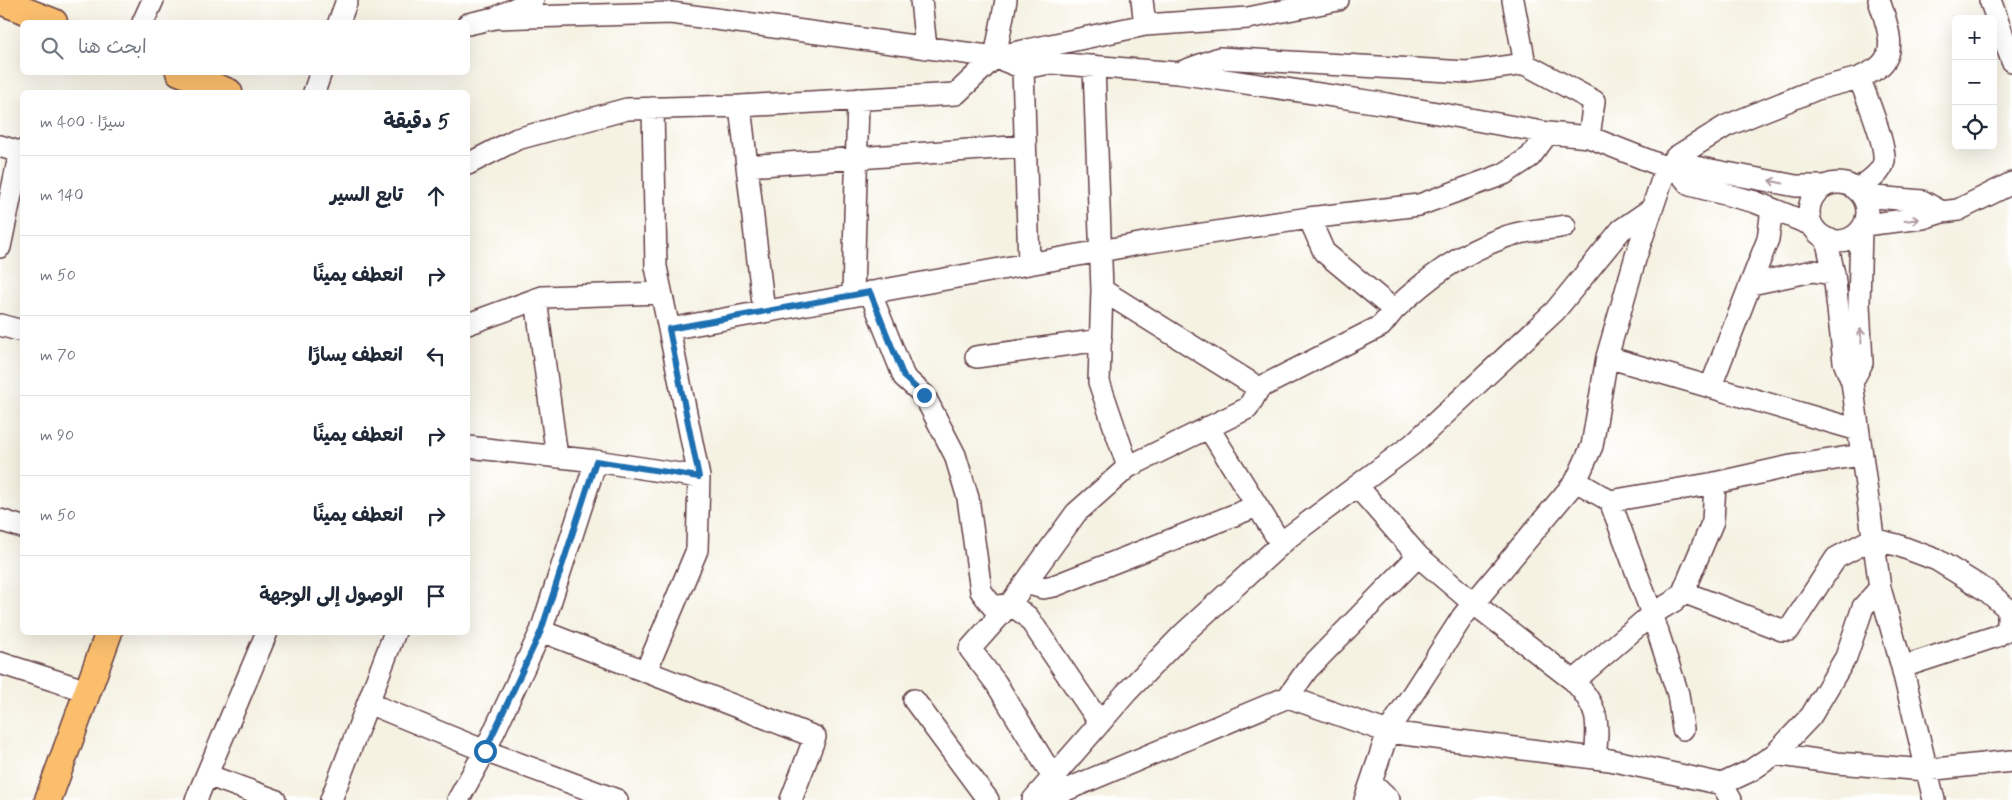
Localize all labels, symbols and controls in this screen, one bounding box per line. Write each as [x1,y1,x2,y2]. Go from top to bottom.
map controls [1952,15,1997,150]
button: + [1952,15,1997,60]
search box [20,20,470,75]
icon: search [38,34,66,62]
text: ابحث هنا [78,35,147,60]
button: − [1952,60,1997,105]
button: locate [1952,105,1997,150]
text: 5 دقيقة [383,108,450,136]
text: سيرًا · 400 m [40,112,125,133]
one-way arrow [1768,177,1784,187]
icon: ahead [422,182,450,210]
text: تابع السير [330,183,403,208]
text: 140 m [40,185,84,206]
one-way arrow [1904,215,1920,225]
icon: right [422,262,450,290]
text: انعطف يمينًا [313,263,403,288]
text: 50 m [40,265,76,286]
one-way arrow [1856,328,1865,344]
icon: left [422,342,450,370]
text: انعطف يسارًا [308,343,403,368]
text: 70 m [40,345,76,366]
route end [913,384,936,407]
icon: right [422,422,450,450]
text: انعطف يمينًا [313,423,403,448]
text: 90 m [40,425,74,446]
icon: right [422,502,450,530]
text: انعطف يمينًا [313,503,403,528]
text: 50 m [40,505,76,526]
icon: arrive [422,582,450,610]
text: الوصول إلى الوجهة [259,583,403,608]
route start [474,740,497,763]

